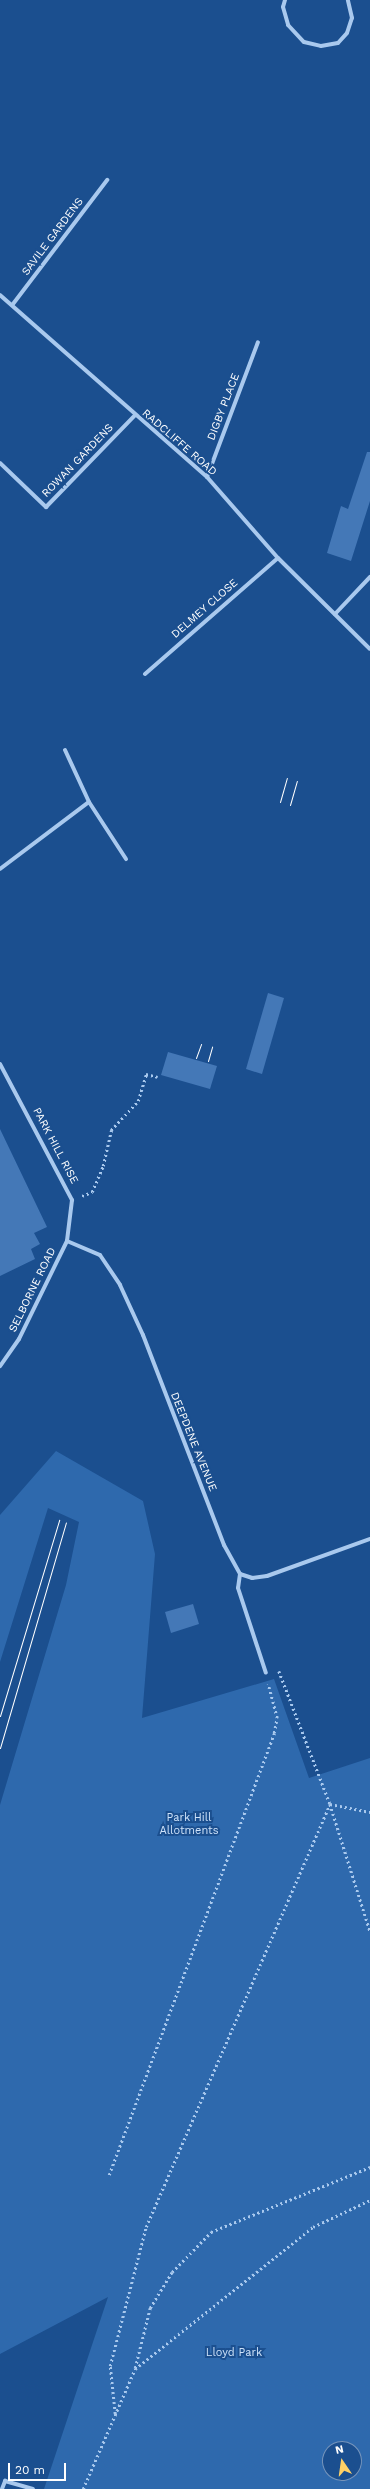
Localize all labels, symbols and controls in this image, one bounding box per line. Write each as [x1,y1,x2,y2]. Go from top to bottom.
street label: SAVILE GARDENS [19,196,87,278]
street label: DIGBY PLACE [205,371,243,443]
street label: RADCLIFFE ROAD [139,407,219,479]
street label: ROWAN GARDENS [39,421,117,501]
street label: DELMEY CLOSE [169,576,241,642]
street label: PARK HILL RISE [29,1106,81,1186]
street label: SELBORNE ROAD [7,1245,59,1335]
street label: DEEPDENE AVENUE [167,1390,219,1494]
park label: Park Hill Allotments [159,1812,219,1838]
park label: Lloyd Park [206,2346,262,2360]
north arrow [322,2441,362,2481]
text: N [334,2443,345,2457]
scale bar [10,2455,68,2481]
text: 20 m [15,2463,45,2477]

